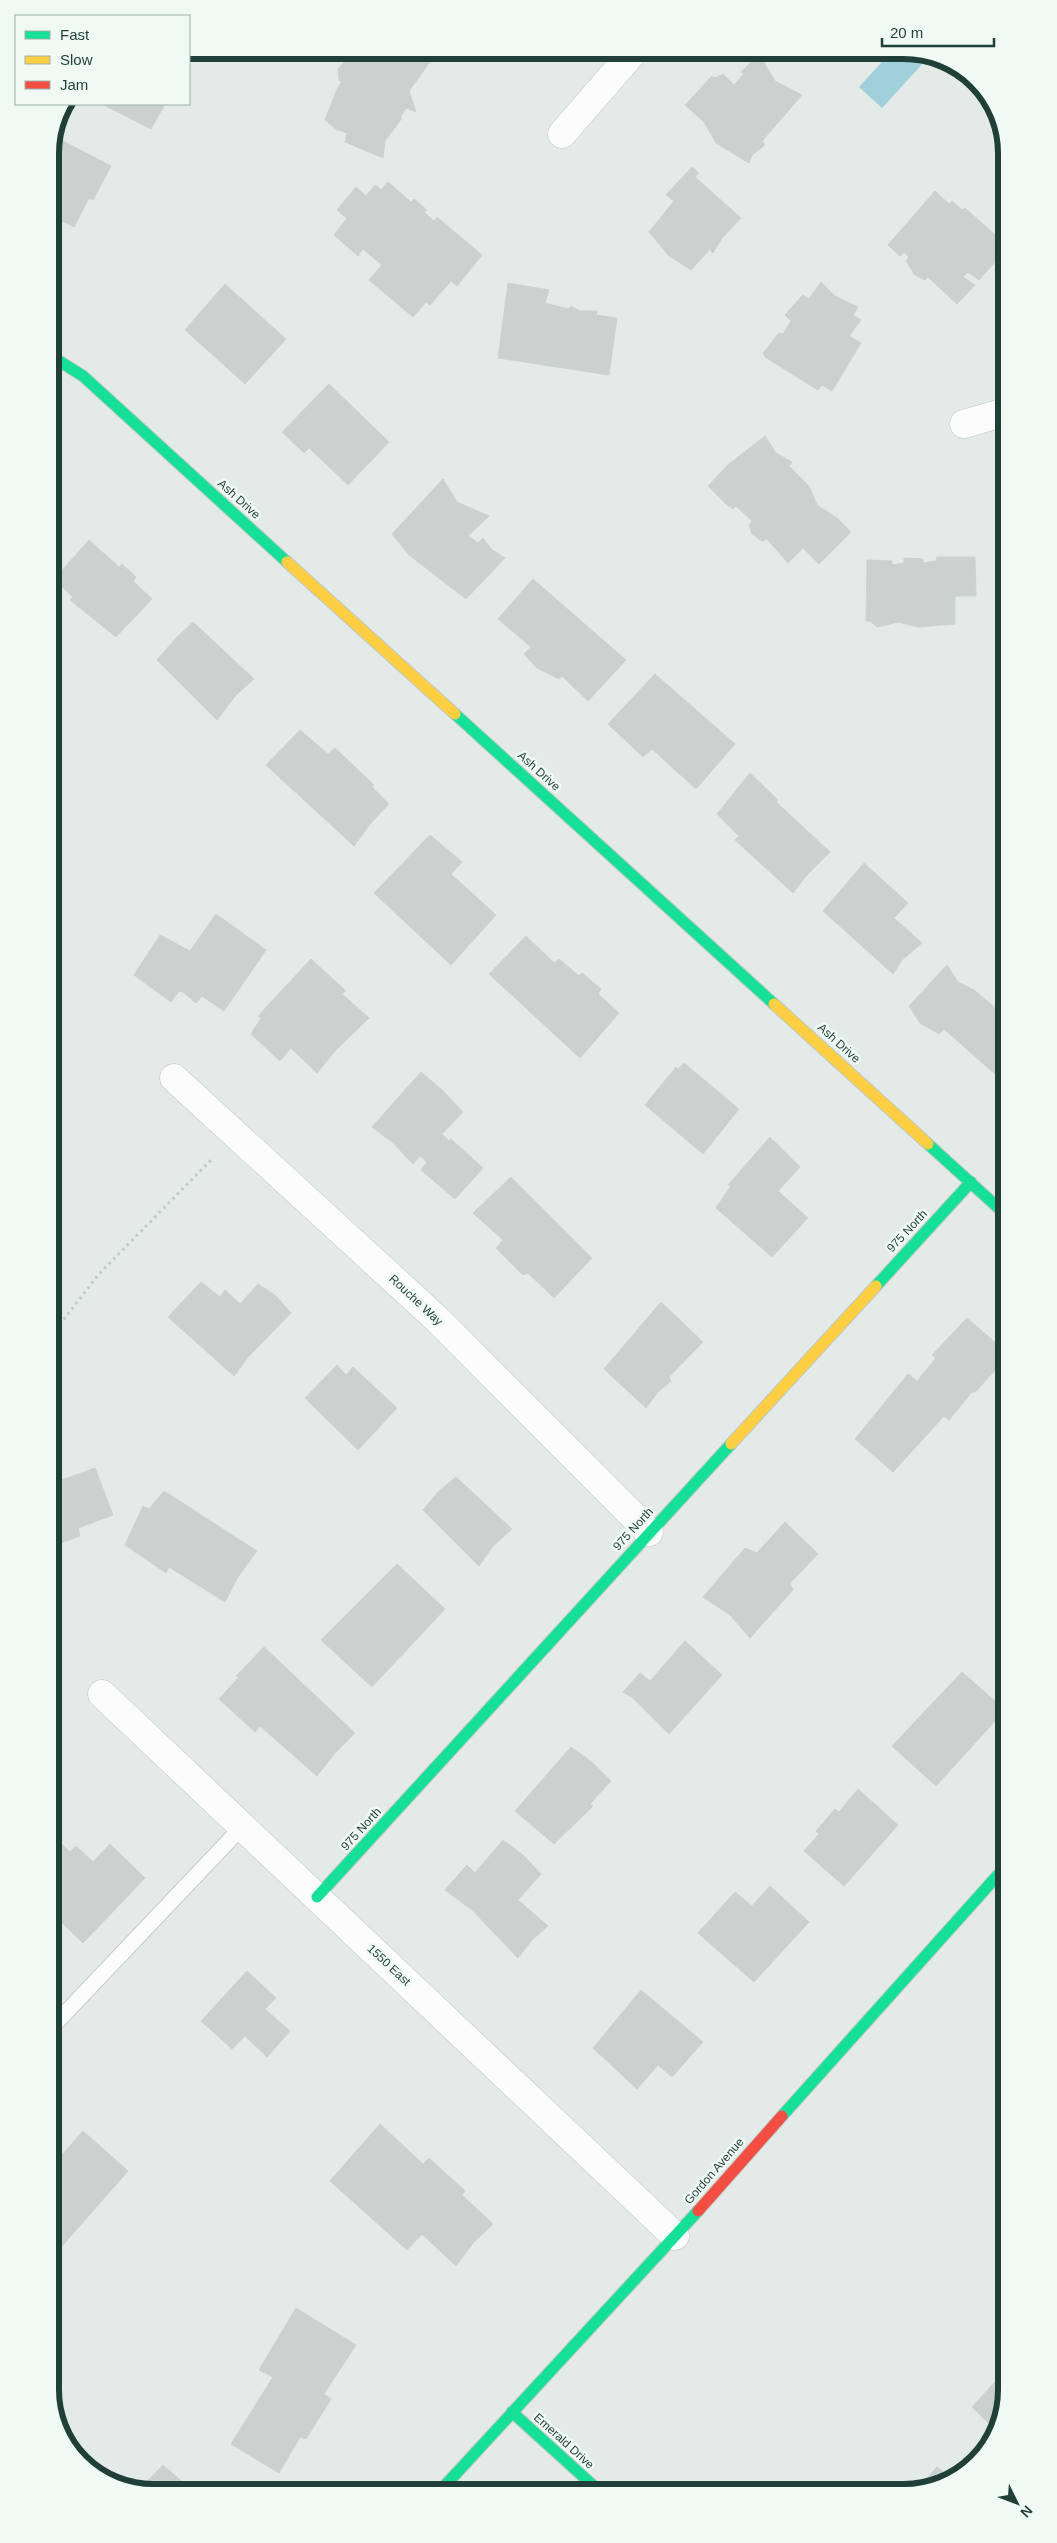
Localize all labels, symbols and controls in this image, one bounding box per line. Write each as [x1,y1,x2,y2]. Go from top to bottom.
legend [15,15,190,105]
scale bar [882,15,994,47]
text: 20 m [890,24,923,41]
text: Fast [60,26,90,43]
text: Slow [60,51,93,68]
text: Jam [60,76,88,93]
street label: Ash Drive [215,476,263,522]
street label: Ash Drive [515,748,563,794]
street label: Ash Drive [815,1020,863,1066]
street label: 975 North [884,1207,930,1255]
street label: Rouche Way [386,1272,446,1328]
street label: 975 North [610,1505,656,1553]
street label: 975 North [338,1805,384,1853]
street label: 1550 East [364,1941,414,1989]
street label: Gordon Avenue [681,2135,747,2207]
street label: Emerald Drive [531,2410,597,2472]
north arrow [992,2478,1042,2528]
text: N [1017,2503,1036,2521]

